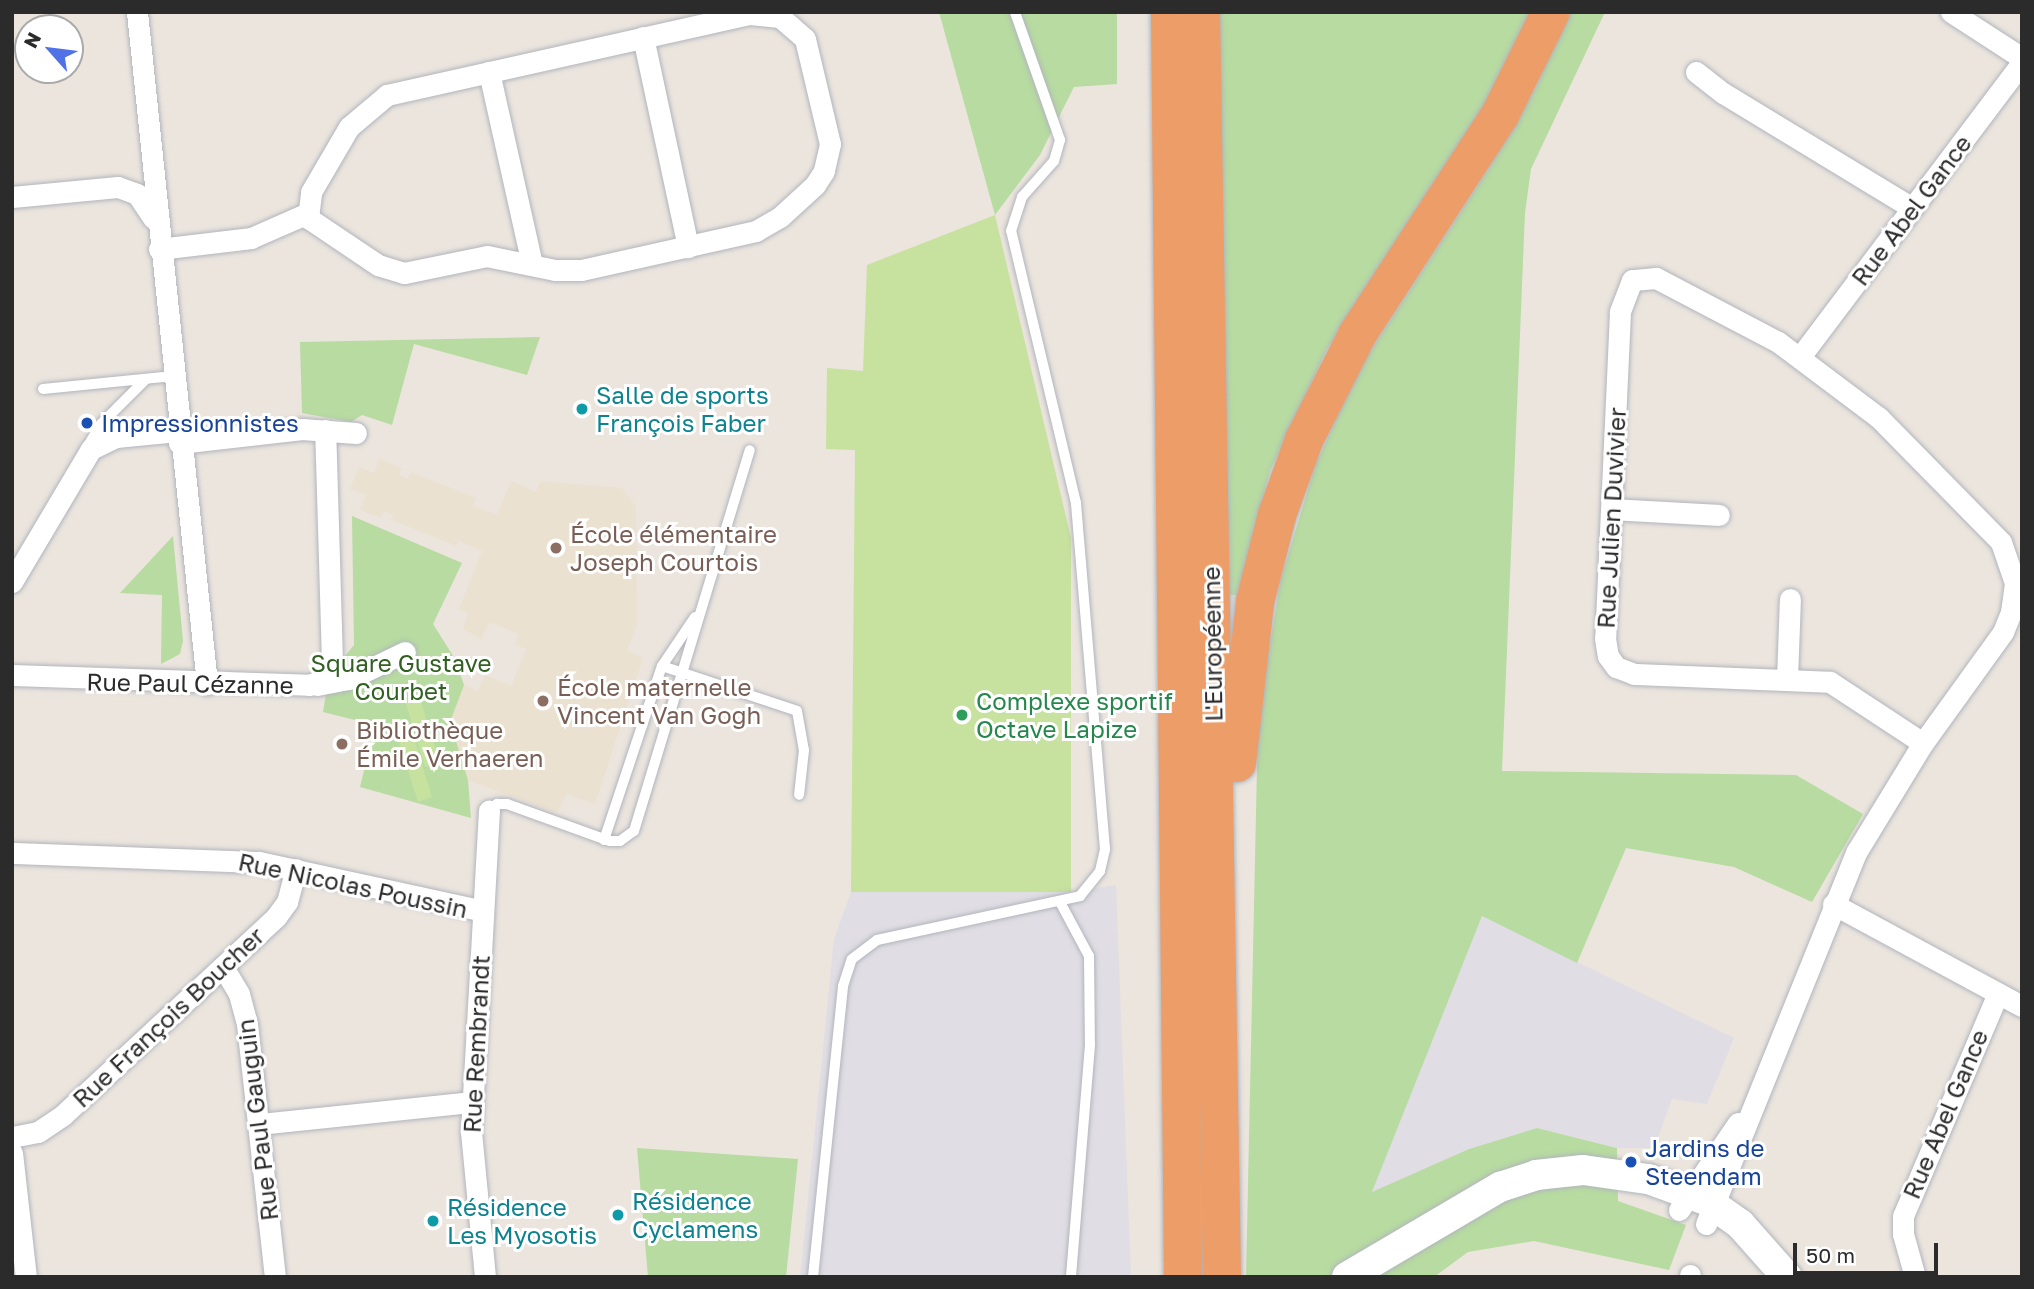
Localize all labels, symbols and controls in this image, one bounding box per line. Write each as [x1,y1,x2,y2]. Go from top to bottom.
north arrow [14,14,84,84]
text: N [18,28,45,52]
street label: Rue Abel Gance [1845,129,1977,291]
place label: Salle de sports François Faber [596,381,769,437]
marker: Salle de sports François Faber [574,401,590,417]
street label: Rue Julien Duvivier [1591,407,1631,629]
place label: Impressionnistes [101,409,299,437]
marker: Impressionnistes [79,415,95,431]
place label: École élémentaire Joseph Courtois [570,520,777,576]
marker: École élémentaire Joseph Courtois [548,540,564,556]
street label: L'Européenne [1196,566,1228,722]
park label: Square Gustave Courbet [311,649,491,705]
street label: Rue Paul Cézanne [86,667,294,699]
place label: École maternelle Vincent Van Gogh [557,673,761,729]
place label: Complexe sportif Octave Lapize [976,687,1173,743]
marker: École maternelle Vincent Van Gogh [535,693,551,709]
marker: Complexe sportif Octave Lapize [954,707,970,723]
place label: Bibliothèque Émile Verhaeren [356,716,544,772]
marker: Bibliothèque Émile Verhaeren [334,736,350,752]
street label: Rue Nicolas Poussin [236,847,470,923]
street label: Rue François Boucher [66,921,270,1113]
street label: Rue Rembrandt [457,954,495,1134]
street label: Rue Paul Gauguin [230,1018,284,1222]
street label: Rue Abel Gance [1896,1025,1994,1203]
place label: Jardins de Steendam [1645,1134,1764,1190]
marker: Jardins de Steendam [1623,1154,1639,1170]
place label: Résidence Cyclamens [632,1187,758,1243]
place label: Résidence Les Myosotis [447,1193,597,1249]
marker: Résidence Cyclamens [610,1207,626,1223]
marker: Résidence Les Myosotis [425,1213,441,1229]
scale bar [1796,1230,1941,1274]
text: 50 m [1806,1242,1855,1268]

